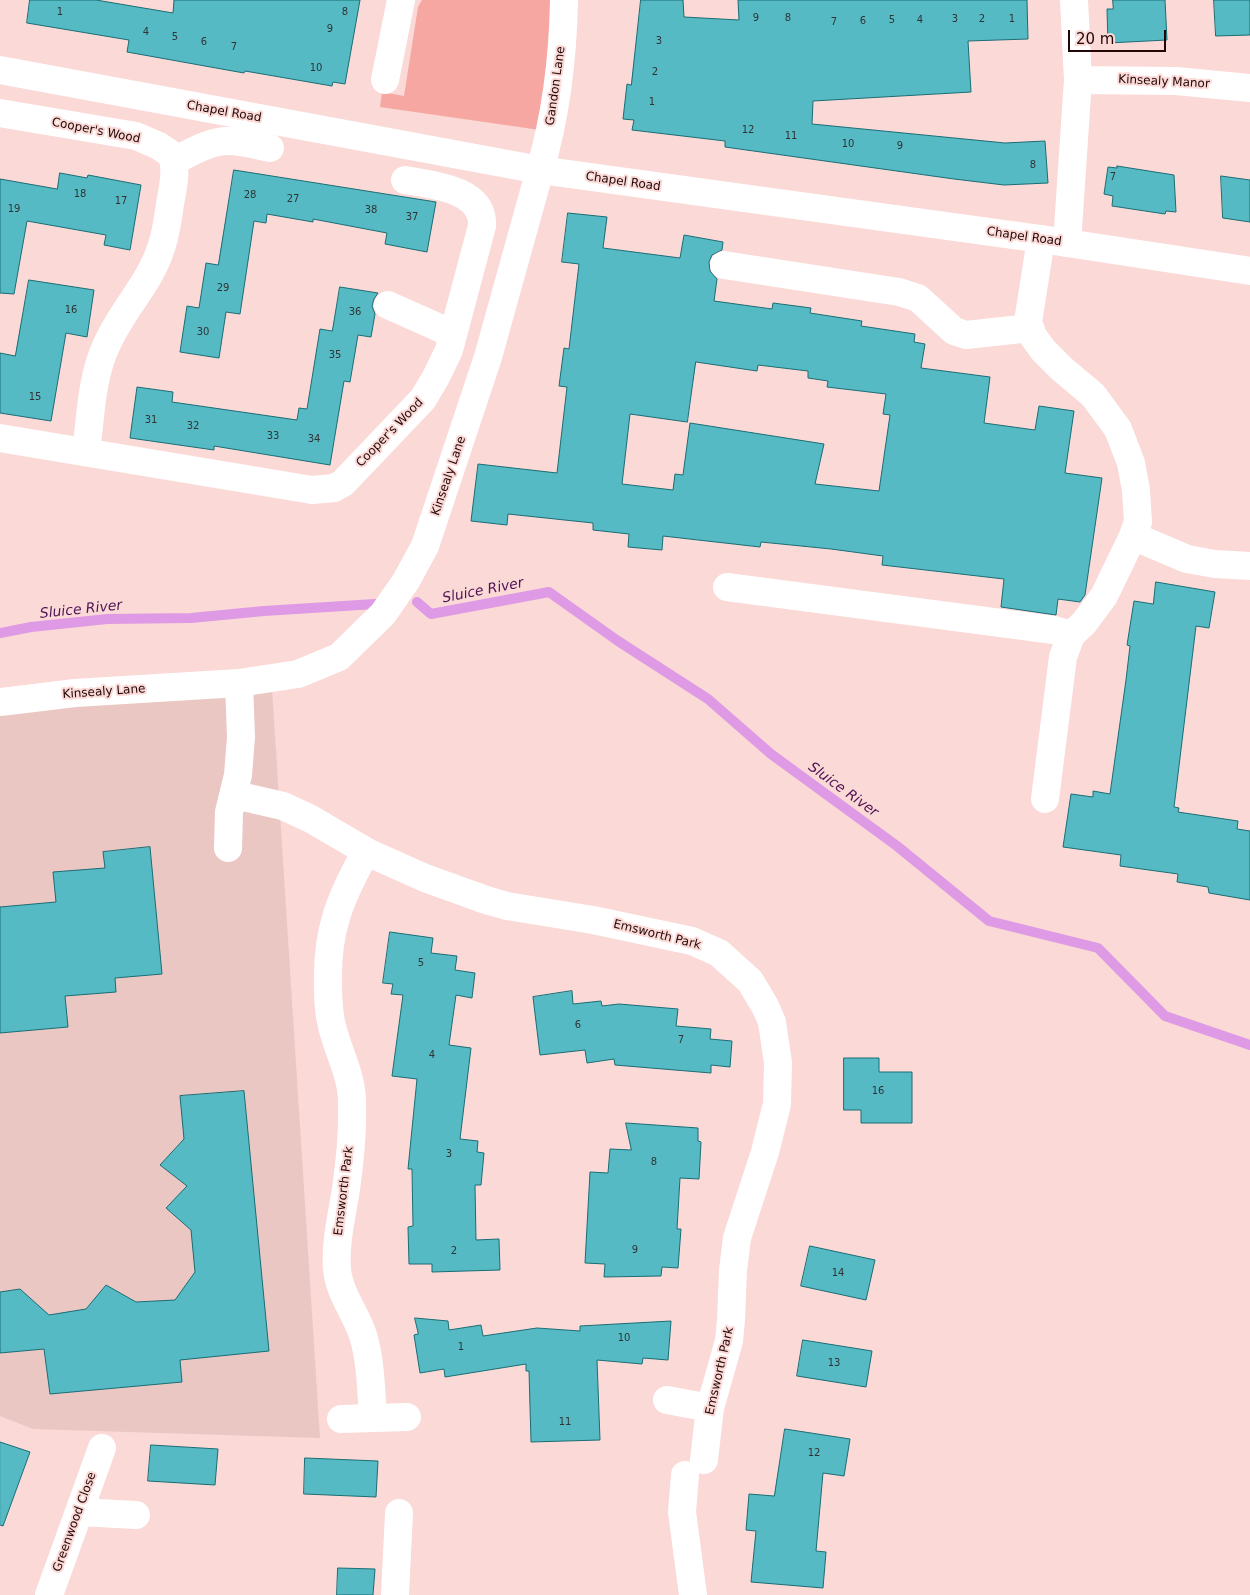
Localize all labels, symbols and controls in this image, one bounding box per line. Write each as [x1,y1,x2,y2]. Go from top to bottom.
house number: 1 [57,6,63,18]
house number: 8 [342,6,348,18]
house number: 9 [753,12,759,24]
house number: 8 [785,12,791,24]
house number: 3 [952,13,958,25]
house number: 2 [979,13,985,25]
house number: 1 [1009,13,1015,25]
house number: 5 [889,14,895,26]
house number: 4 [917,14,923,26]
house number: 6 [860,15,866,27]
house number: 7 [831,16,837,28]
scale bar [1070,20,1168,52]
house number: 9 [327,23,333,35]
house number: 4 [143,26,149,38]
text: 20 m [1076,30,1114,48]
house number: 5 [172,31,178,43]
house number: 3 [656,35,662,47]
house number: 6 [201,36,207,48]
house number: 7 [231,41,237,53]
street label: Gandon Lane [543,46,569,126]
house number: 10 [310,62,322,74]
house number: 2 [652,66,658,78]
street label: Kinsealy Manor [1118,72,1210,92]
house number: 1 [649,96,655,108]
street label: Chapel Road [186,98,262,126]
street label: Cooper's Wood [51,115,141,147]
house number: 12 [742,124,754,136]
house number: 11 [785,130,797,142]
house number: 10 [842,138,854,150]
house number: 9 [897,140,903,152]
house number: 8 [1030,159,1036,171]
street label: Chapel Road [585,170,661,194]
house number: 7 [1110,171,1116,183]
house number: 18 [74,188,86,200]
house number: 28 [244,189,256,201]
house number: 27 [287,193,299,205]
house number: 17 [115,195,127,207]
house number: 19 [8,203,20,215]
house number: 38 [365,204,377,216]
house number: 37 [406,211,418,223]
street label: Chapel Road [986,225,1062,249]
house number: 29 [217,282,229,294]
house number: 16 [65,304,77,316]
house number: 36 [349,306,361,318]
house number: 30 [197,326,209,338]
house number: 35 [329,349,341,361]
house number: 15 [29,391,41,403]
street label: Cooper's Wood [354,396,426,470]
house number: 31 [145,414,157,426]
house number: 32 [187,420,199,432]
house number: 33 [267,430,279,442]
house number: 34 [308,433,320,445]
street label: Kinsealy Lane [429,434,469,518]
water label: Sluice River [441,575,525,607]
water label: Sluice River [39,597,123,623]
street label: Kinsealy Lane [62,682,146,702]
water label: Sluice River [805,759,881,821]
street label: Emsworth Park [612,917,702,953]
house number: 5 [418,957,424,969]
house number: 6 [575,1019,581,1031]
house number: 7 [678,1034,684,1046]
house number: 4 [429,1049,435,1061]
house number: 16 [872,1085,884,1097]
street label: Emsworth Park [331,1146,357,1236]
house number: 3 [446,1148,452,1160]
house number: 8 [651,1156,657,1168]
house number: 9 [632,1244,638,1256]
house number: 2 [451,1245,457,1257]
house number: 14 [832,1267,844,1279]
street label: Emsworth Park [703,1326,737,1416]
house number: 10 [618,1332,630,1344]
house number: 1 [458,1341,464,1353]
house number: 13 [828,1357,840,1369]
house number: 11 [559,1416,571,1428]
house number: 12 [808,1447,820,1459]
street label: Greenwood Close [50,1470,100,1574]

